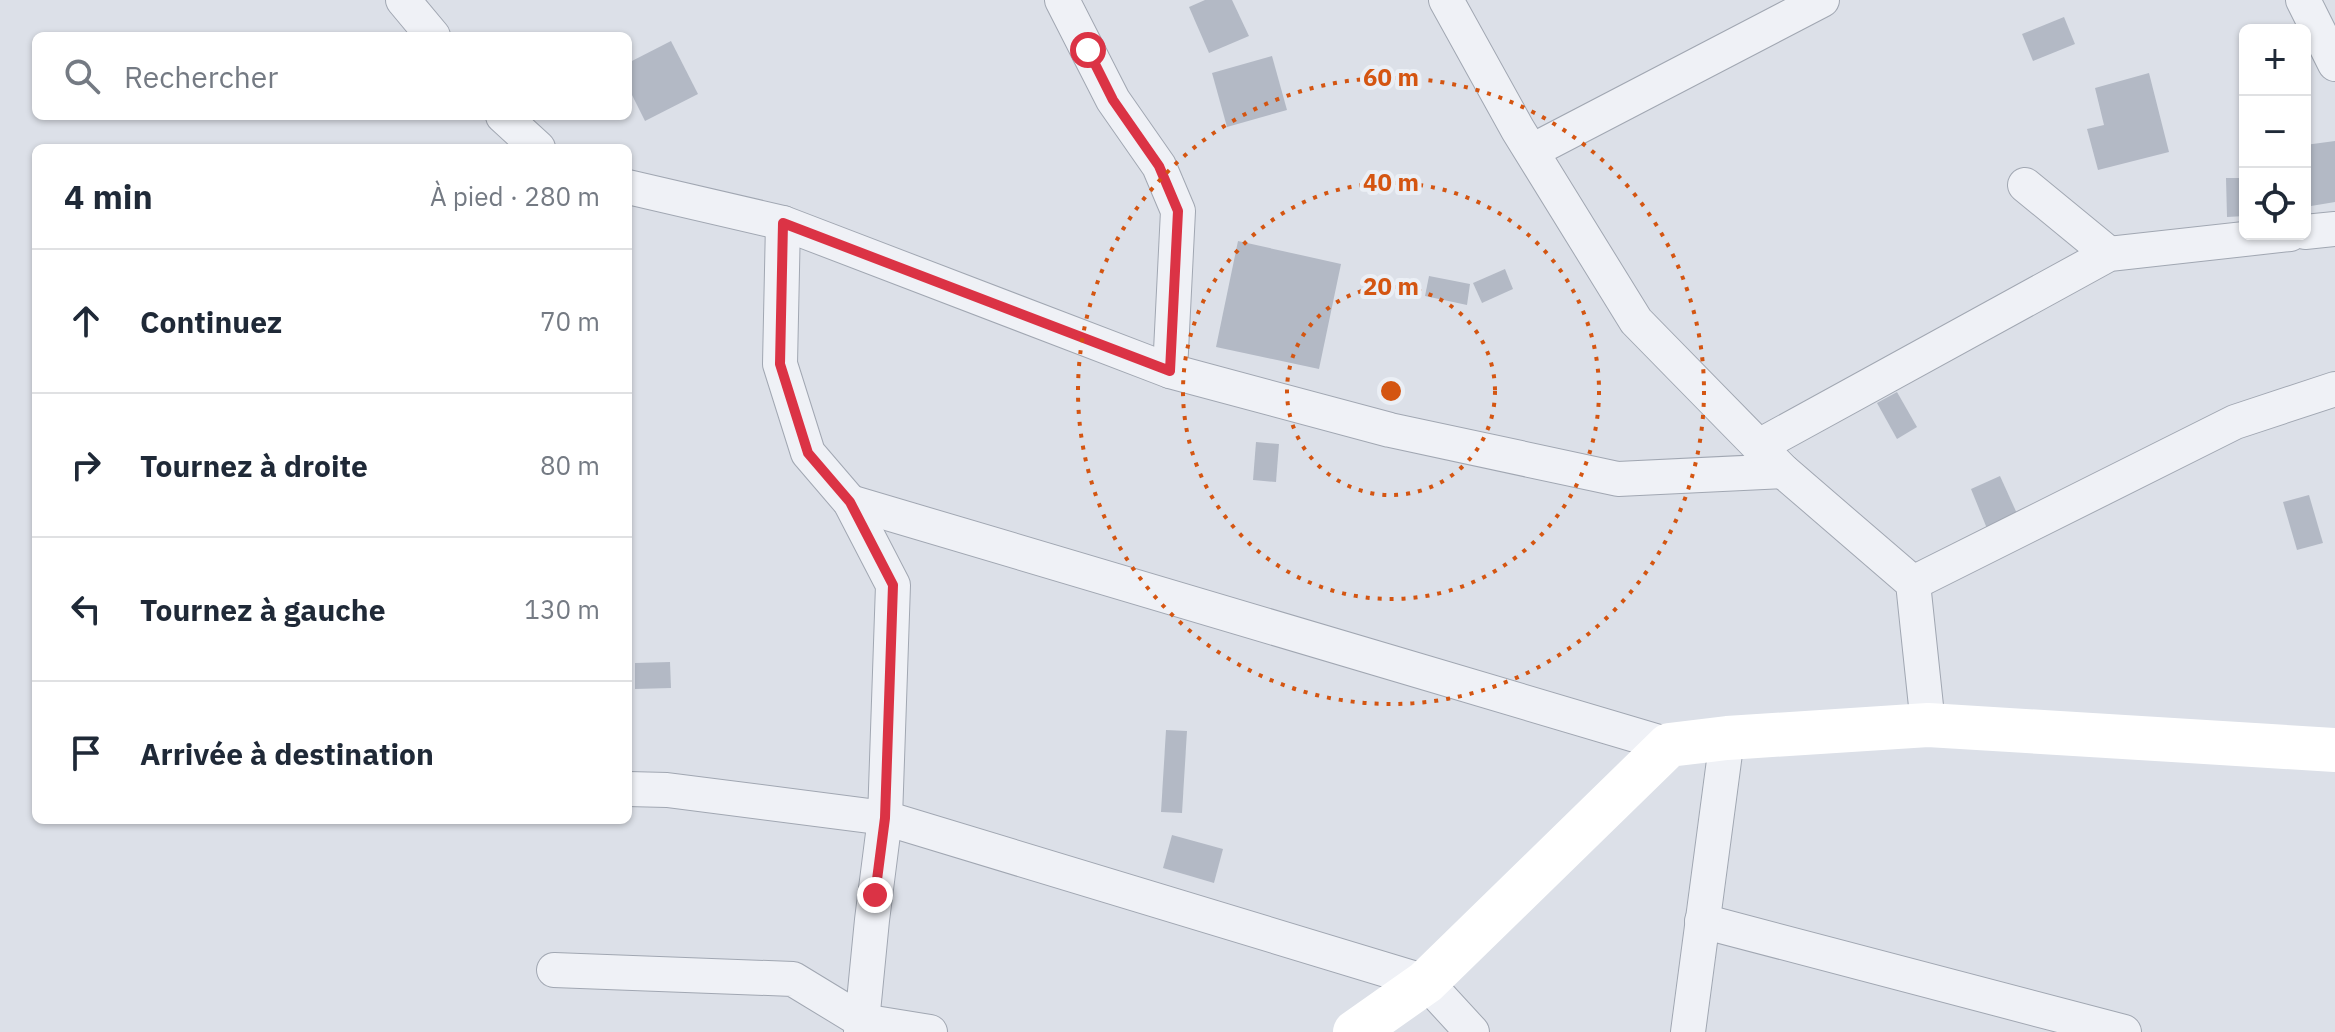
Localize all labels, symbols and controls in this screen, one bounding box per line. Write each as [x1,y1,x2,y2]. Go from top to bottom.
map controls [2239,24,2311,240]
button: + [2239,24,2311,96]
search box [32,32,632,120]
route start [1070,32,1106,68]
icon: search [60,54,104,98]
text: Rechercher [124,57,278,96]
text: 60 m [1363,61,1419,93]
button: − [2239,96,2311,168]
text: 40 m [1363,166,1419,198]
button: locate [2239,168,2311,240]
text: 4 min [64,174,153,218]
text: À pied · 280 m [430,179,600,213]
text: 20 m [1363,270,1419,302]
icon: ahead [64,299,108,343]
text: Continuez [140,302,282,341]
text: 70 m [540,304,600,338]
centre of rings [1377,377,1405,405]
icon: right [64,443,108,487]
text: Tournez à droite [140,446,368,485]
text: 80 m [540,448,600,482]
icon: left [64,587,108,631]
text: Tournez à gauche [140,590,386,629]
text: 130 m [524,592,600,626]
icon: arrive [64,731,108,775]
text: Arrivée à destination [140,734,434,773]
route end [857,877,893,913]

